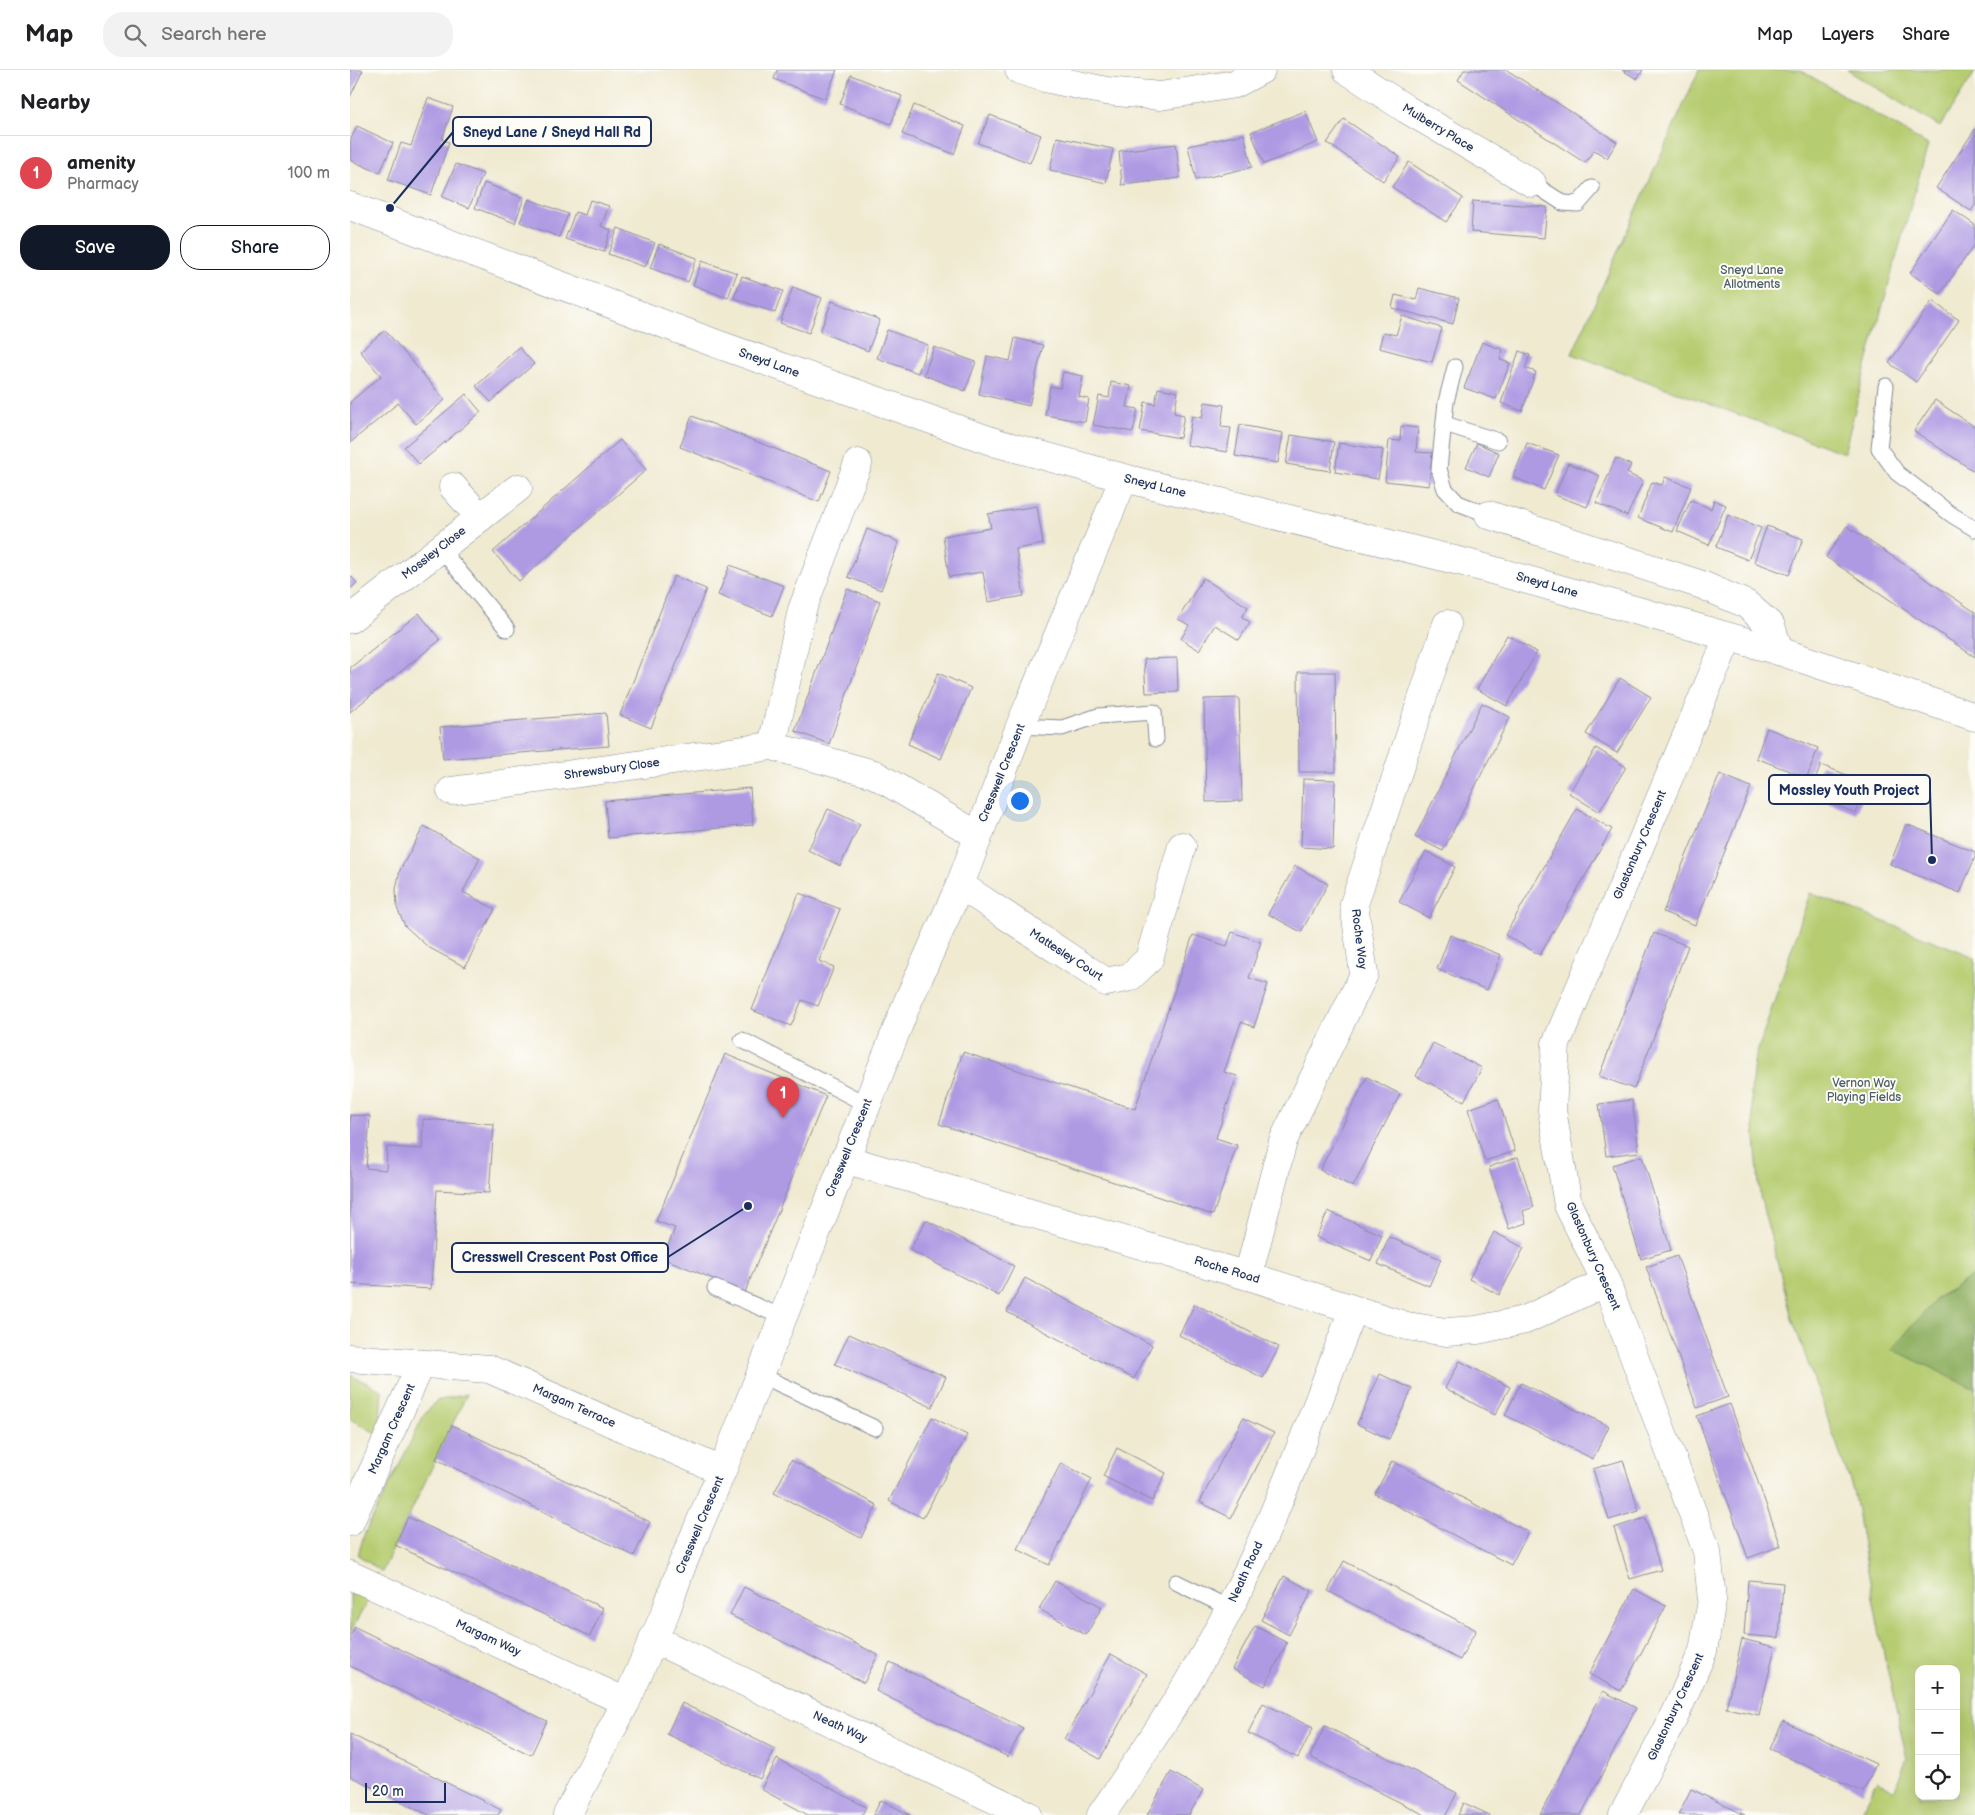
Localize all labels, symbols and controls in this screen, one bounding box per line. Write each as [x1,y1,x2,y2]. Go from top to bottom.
search box [103,12,453,57]
text: Map [25,20,73,49]
icon: search [121,21,149,49]
text: Search here [161,23,267,46]
text: Map [1757,24,1793,45]
text: Layers [1821,24,1874,45]
text: Share [1902,24,1950,45]
text: Nearby [20,90,90,115]
street label: Mulberry Place [1399,101,1477,155]
callout: Sneyd Lane / Sneyd Hall Rd [453,117,651,146]
text: Sneyd Lane / Sneyd Hall Rd [463,124,641,141]
text: amenity [67,152,135,175]
text: 1 [33,164,39,183]
text: 100 m [287,164,330,183]
text: Pharmacy [67,175,139,194]
button: Save [20,225,170,270]
button: Share [180,225,330,270]
park label: Sneyd Lane Allotments [1720,263,1784,292]
street label: Sneyd Lane [737,345,801,381]
street label: Sneyd Lane [1122,471,1188,501]
street label: Mossley Close [399,523,469,583]
street label: Sneyd Lane [1514,569,1580,601]
street label: Cresswell Crescent [975,721,1029,824]
street label: Shrewsbury Close [563,755,661,783]
callout: Mossley Youth Project [1769,775,1930,804]
text: Mossley Youth Project [1779,782,1919,799]
your location [1007,788,1033,814]
street label: Glastonbury Crescent [1610,788,1670,902]
street label: Roche Way [1348,908,1370,971]
street label: Mattesley Court [1026,926,1106,985]
park label: Vernon Way Playing Fields [1827,1076,1901,1105]
pin: 1 [767,1077,799,1118]
street label: Cresswell Crescent [822,1096,876,1199]
street label: Glastonbury Crescent [1562,1199,1624,1313]
callout: Cresswell Crescent Post Office [452,1243,668,1272]
text: Cresswell Crescent Post Office [462,1249,658,1266]
street label: Roche Road [1192,1253,1262,1287]
street label: Margam Crescent [365,1381,419,1477]
street label: Margam Terrace [530,1381,618,1431]
street label: Cresswell Crescent [673,1474,728,1576]
street label: Neath Road [1225,1539,1267,1605]
street label: Margam Way [453,1616,523,1660]
street label: Glastonbury Crescent [1644,1650,1708,1763]
map controls [1915,1665,1960,1800]
button: + [1915,1665,1960,1710]
street label: Neath Way [810,1708,870,1746]
button: − [1915,1710,1960,1755]
button: locate [1915,1755,1960,1800]
scale bar [365,1780,446,1803]
text: 20 m [372,1783,404,1800]

